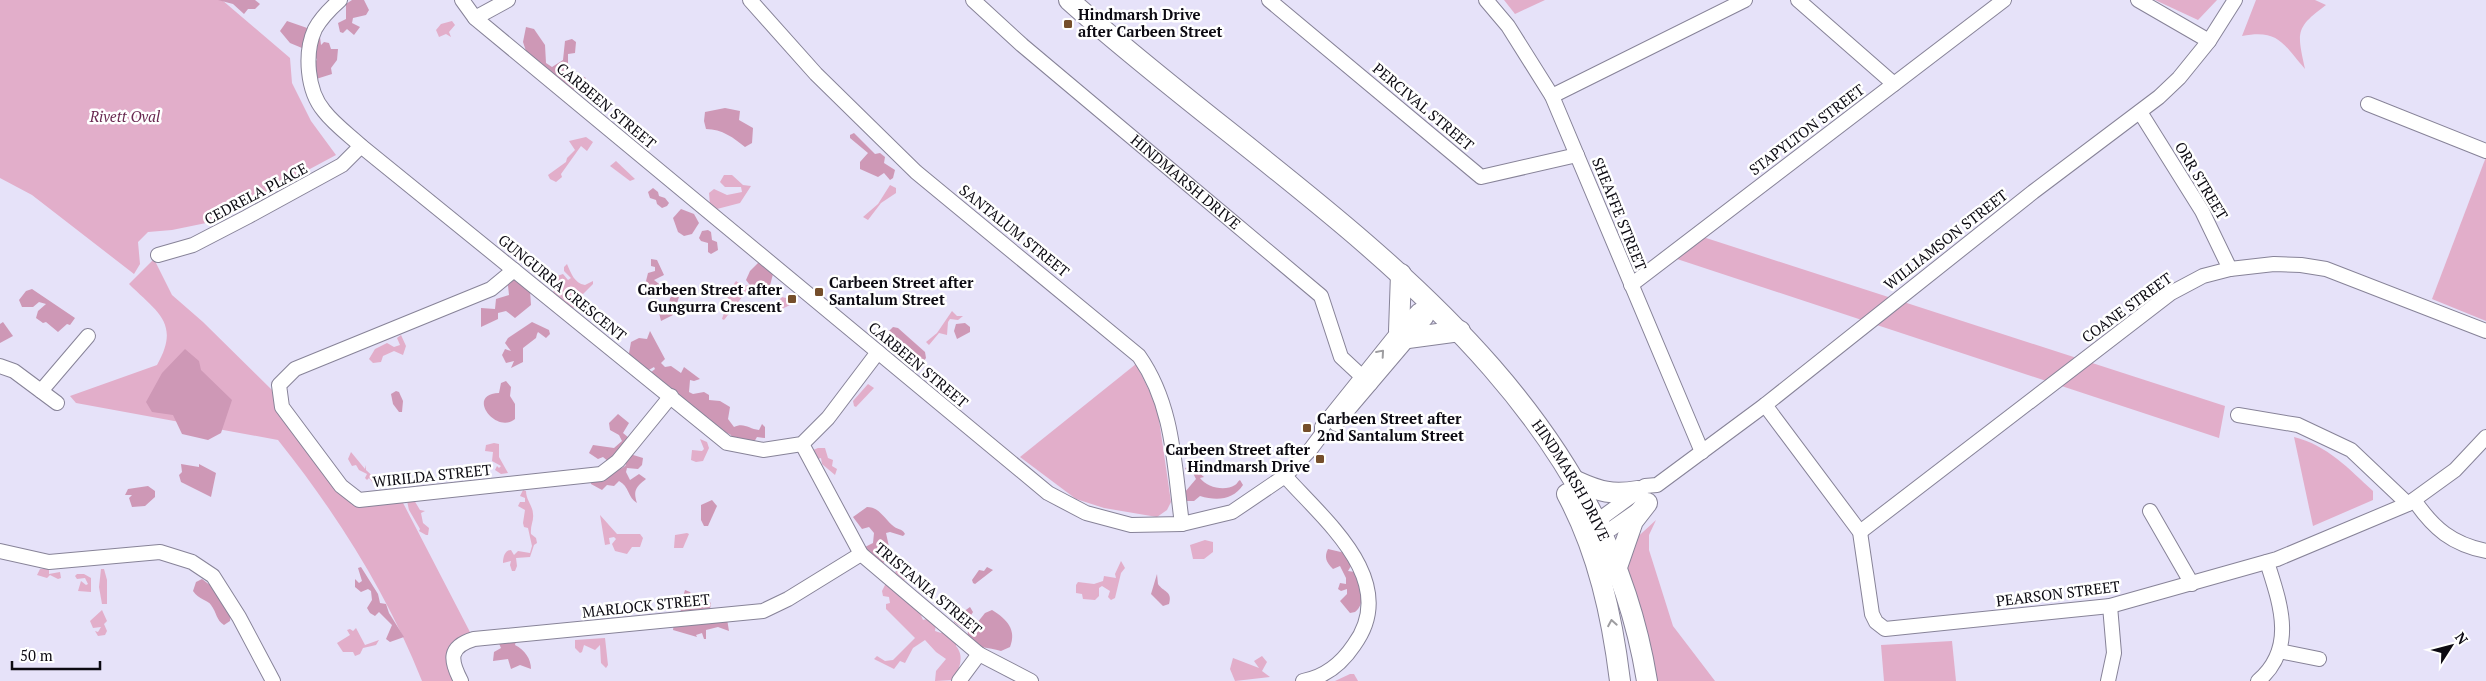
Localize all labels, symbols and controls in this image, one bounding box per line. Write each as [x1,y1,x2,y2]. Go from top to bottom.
place label: Hindmarsh Drive after Carbeen Street [1078,4,1223,41]
marker: Hindmarsh Drive after Carbeen Street [1062,18,1074,30]
street label: CARBEEN STREET [553,58,661,153]
street label: PERCIVAL STREET [1369,58,1478,154]
street label: STAPYLTON STREET [1745,79,1868,179]
park label: Rivett Oval [89,106,161,126]
street label: HINDMARSH DRIVE [1127,130,1245,233]
street label: ORR STREET [2171,138,2233,223]
street label: SHEAFFE STREET [1588,154,1652,273]
street label: CEDRELA PLACE [200,157,311,229]
street label: SANTALUM STREET [955,180,1074,281]
street label: WILLIAMSON STREET [1879,185,2011,294]
street label: GUNGURRA CRESCENT [494,229,631,345]
street label: COANE STREET [2077,268,2176,347]
place label: Carbeen Street after Santalum Street [829,272,974,309]
place label: Carbeen Street after Gungurra Crescent [637,279,783,316]
marker: Carbeen Street after Santalum Street [813,286,825,298]
marker: Carbeen Street after Gungurra Crescent [786,293,798,305]
street label: CARBEEN STREET [865,317,973,412]
one-way arrow [1375,350,1384,359]
place label: Carbeen Street after 2nd Santalum Street [1317,408,1464,445]
street label: HINDMARSH DRIVE [1528,415,1615,544]
marker: Carbeen Street after 2nd Santalum Street [1301,422,1313,434]
place label: Carbeen Street after Hindmarsh Drive [1165,439,1311,476]
marker: Carbeen Street after Hindmarsh Drive [1314,453,1326,465]
street label: WIRILDA STREET [371,459,492,491]
street label: TRISTANIA STREET [871,538,986,639]
street label: PEARSON STREET [1995,575,2121,611]
street label: MARLOCK STREET [581,588,711,622]
one-way arrow [1607,619,1618,628]
north arrow [2426,621,2476,671]
text: N [2451,628,2473,648]
scale bar [12,638,100,670]
text: 50 m [20,645,53,665]

